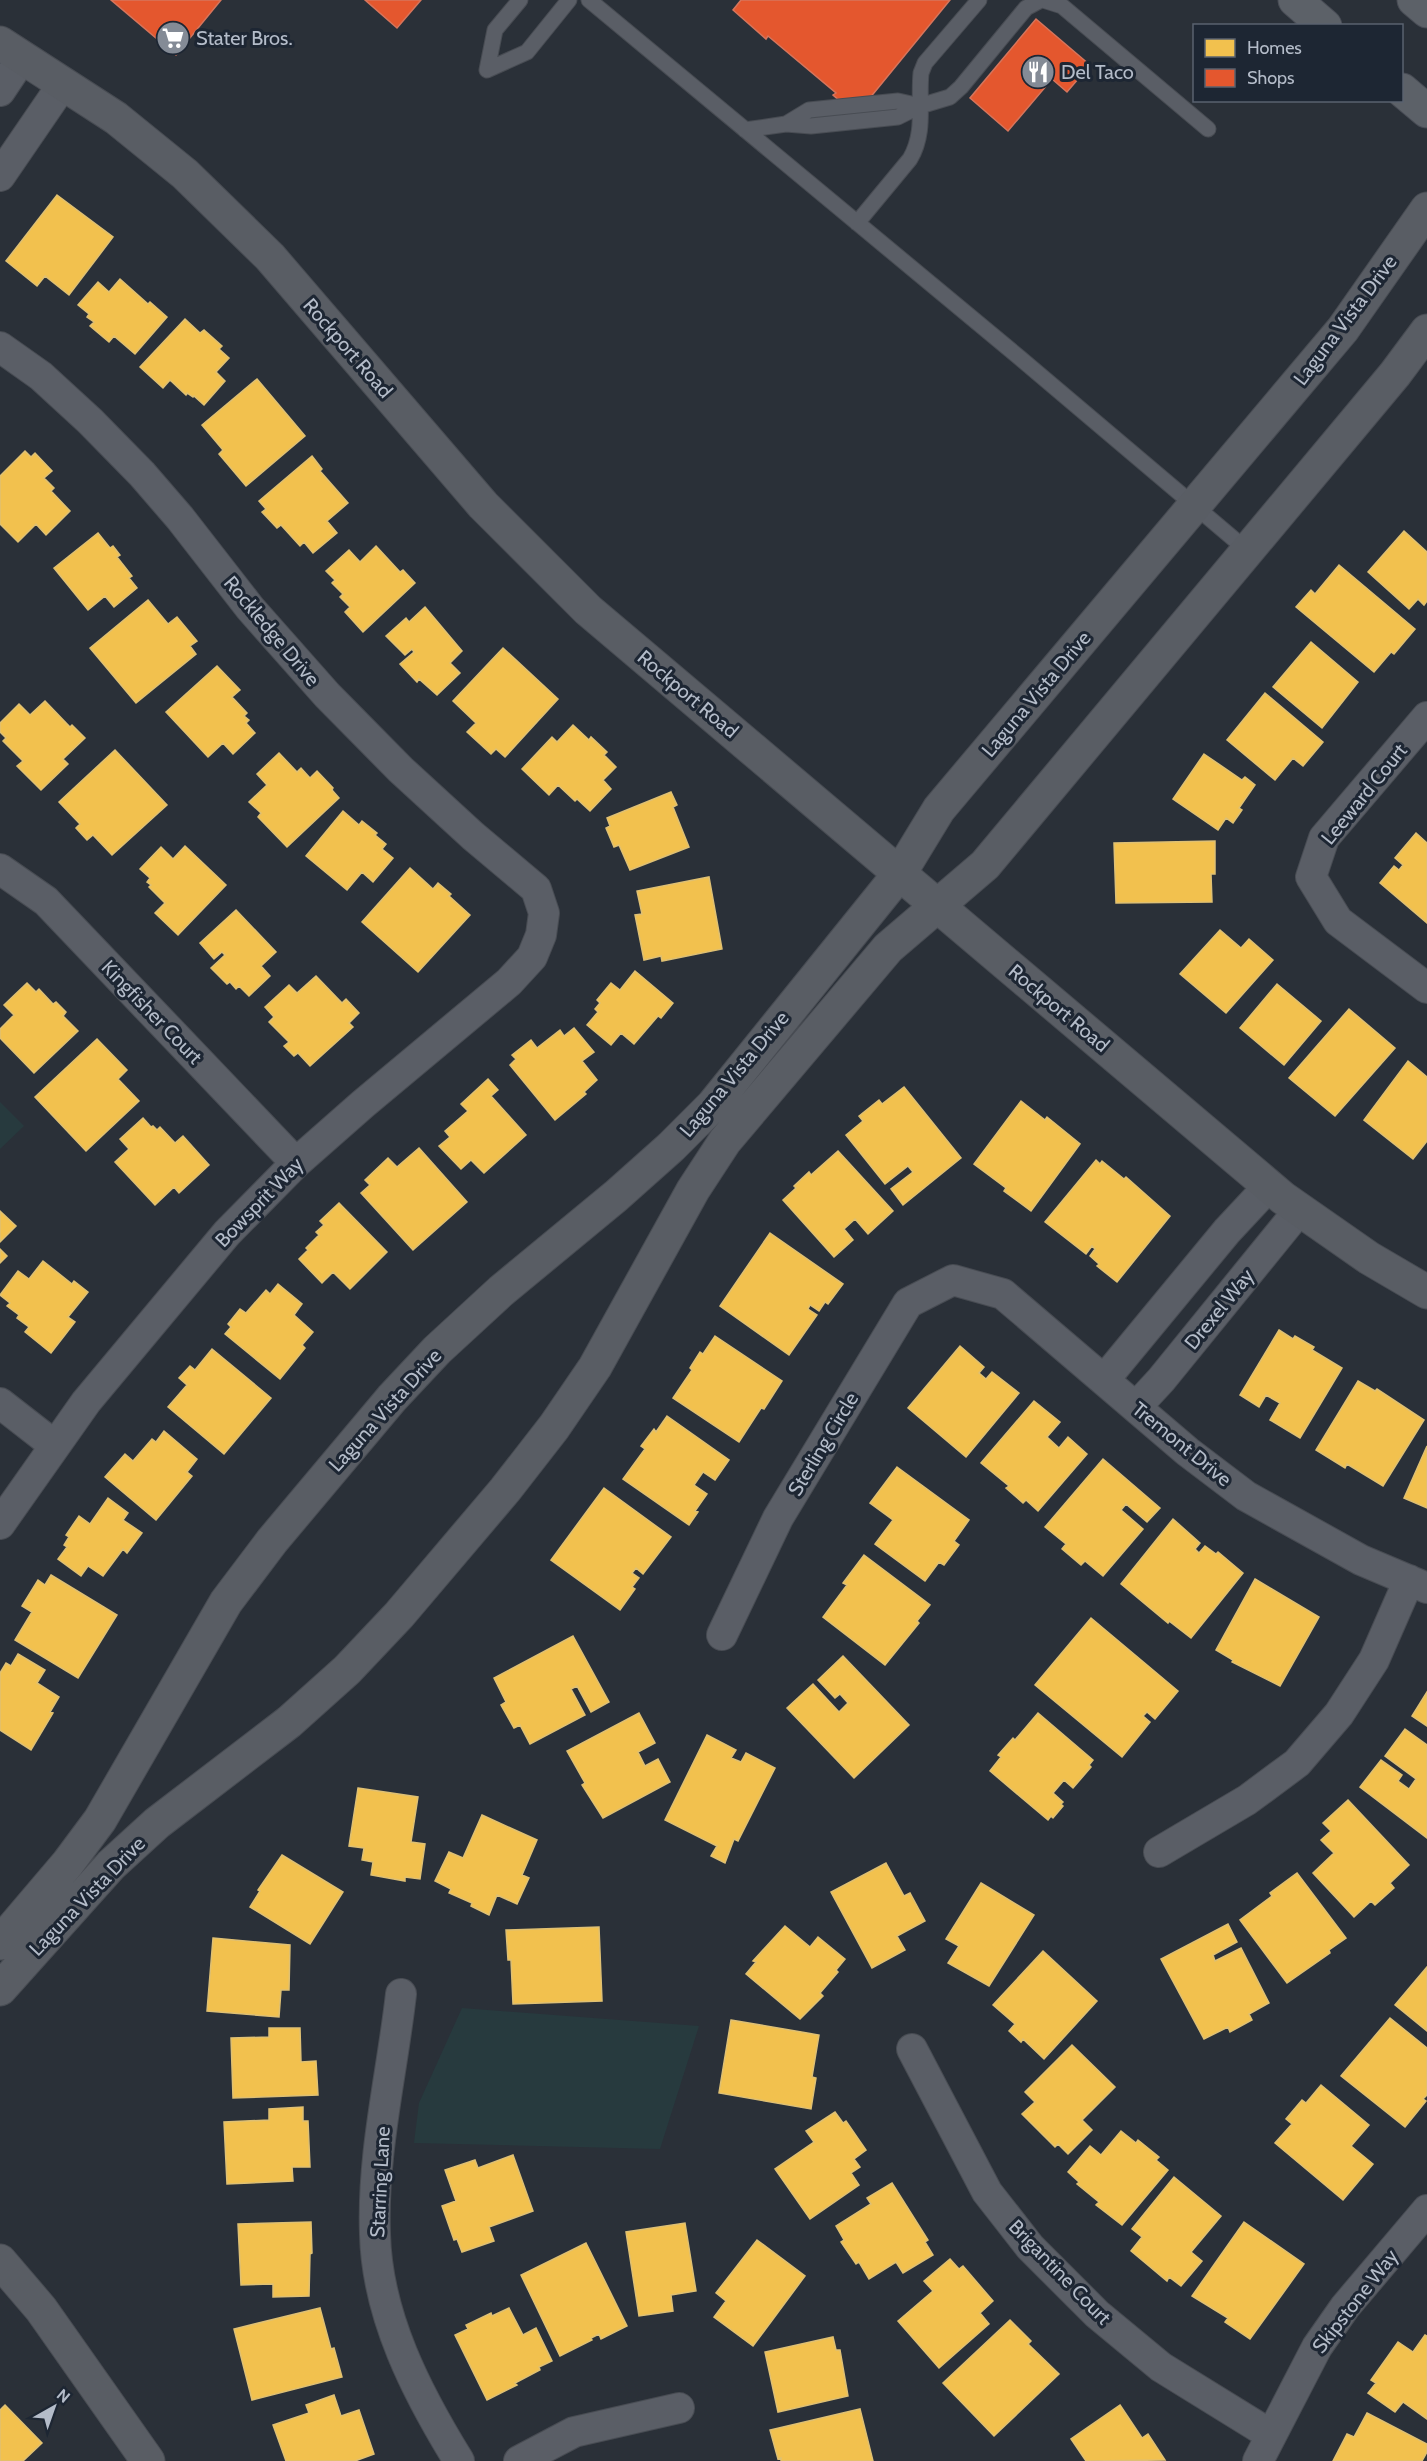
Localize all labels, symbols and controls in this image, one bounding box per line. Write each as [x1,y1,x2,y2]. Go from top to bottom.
supermarket icon: Stater Bros. [155,20,191,56]
legend [1193,24,1403,102]
place label: Stater Bros. [196,26,293,50]
text: Homes [1247,37,1302,59]
restaurant icon: Del Taco [1020,54,1056,90]
place label: Del Taco [1061,60,1134,84]
text: Shops [1247,67,1295,89]
street label: Laguna Vista Drive [1288,250,1402,390]
street label: Rockport Road [298,293,398,403]
street label: Rockledge Drive [219,571,325,691]
street label: Laguna Vista Drive [976,626,1096,762]
street label: Rockport Road [633,645,743,743]
street label: Leeward Court [1316,739,1412,849]
street label: Kingfisher Court [97,955,208,1069]
street label: Rockport Road [1004,959,1114,1057]
street label: Laguna Vista Drive [674,1006,794,1142]
street label: Bowsprit Way [210,1152,308,1252]
street label: Drexel Way [1179,1264,1259,1354]
street label: Laguna Vista Drive [324,1344,446,1476]
street label: Sterling Circle [783,1388,863,1500]
street label: Tremont Drive [1127,1397,1237,1491]
street label: Laguna Vista Drive [24,1831,150,1961]
street label: Starring Lane [365,2126,395,2238]
street label: Brigantine Court [1004,2215,1116,2330]
street label: Skipstone Way [1307,2244,1403,2358]
north arrow [24,2377,84,2437]
text: N [53,2385,74,2407]

